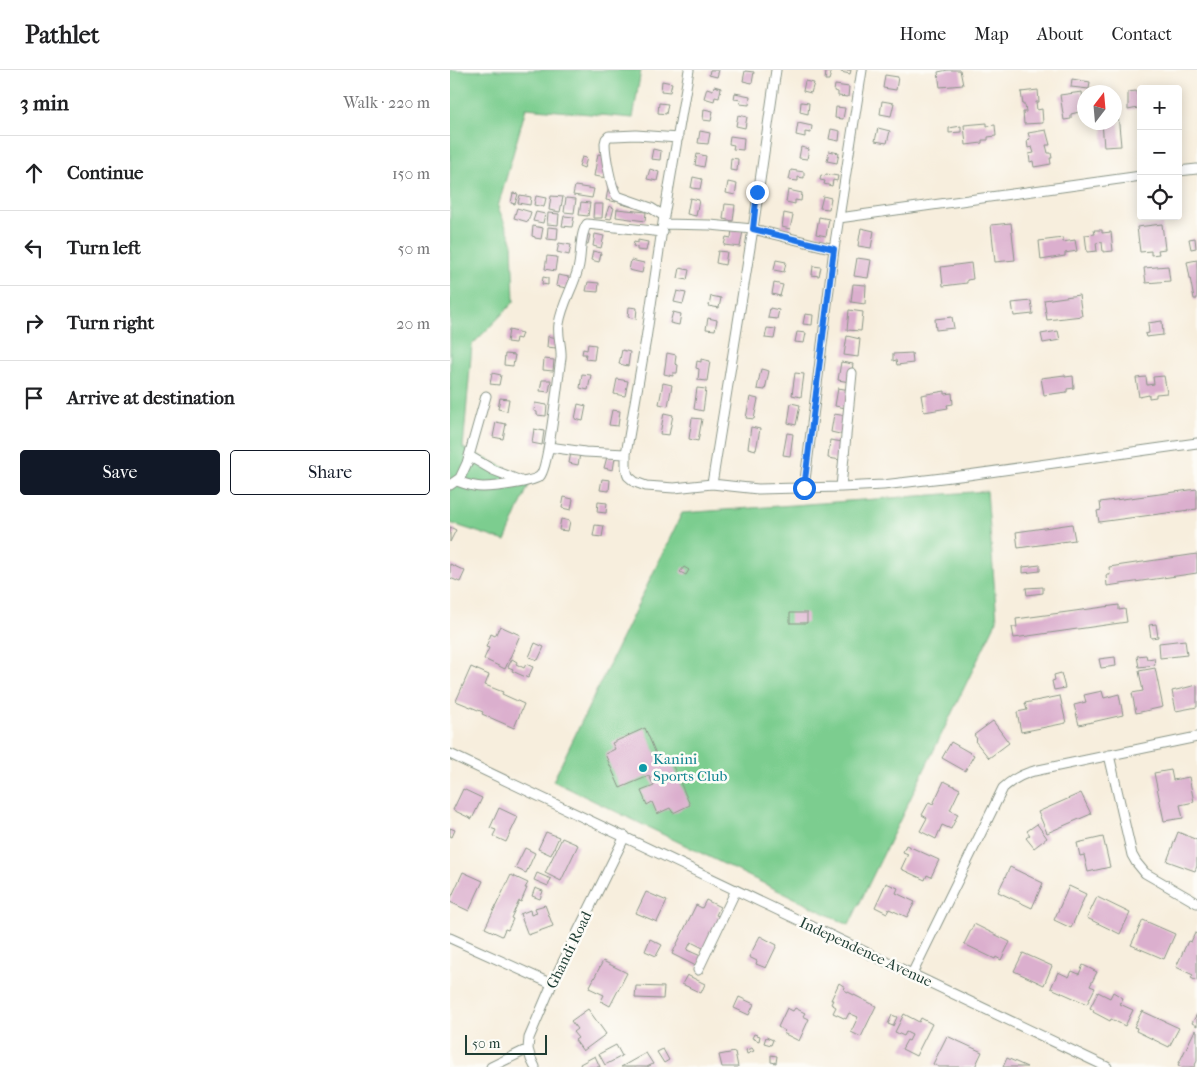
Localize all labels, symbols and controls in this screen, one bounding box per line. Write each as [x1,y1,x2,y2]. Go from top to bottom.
text: Pathlet [25,21,99,49]
text: Home [899,24,946,45]
text: Map [974,24,1009,45]
text: About [1037,24,1083,45]
text: Contact [1111,24,1172,45]
north arrow [1077,85,1122,130]
map controls [1137,85,1182,220]
button: + [1137,85,1182,130]
text: 3 min [20,91,69,115]
text: Walk · 220 m [343,93,430,112]
button: − [1137,130,1182,175]
icon: ahead [20,159,48,187]
text: Continue [67,162,143,184]
text: 150 m [392,164,430,183]
button: locate [1137,175,1182,220]
route end [746,181,769,204]
icon: left [20,234,48,262]
text: Turn left [67,237,141,259]
text: 50 m [398,239,430,258]
icon: right [20,309,48,337]
text: Turn right [67,312,154,334]
text: 20 m [396,314,430,333]
icon: arrive [20,384,48,412]
text: Arrive at destination [67,387,235,409]
button: Save [20,450,220,495]
button: Share [230,450,430,495]
route start [793,477,816,500]
place label: Kanini Sports Club [653,750,728,785]
marker: Kanini Sports Club [637,762,649,774]
street label: Ghandi Road [543,908,596,992]
street label: Independence Avenue [797,913,936,991]
scale bar [465,1032,548,1055]
text: 50 m [472,1035,500,1052]

